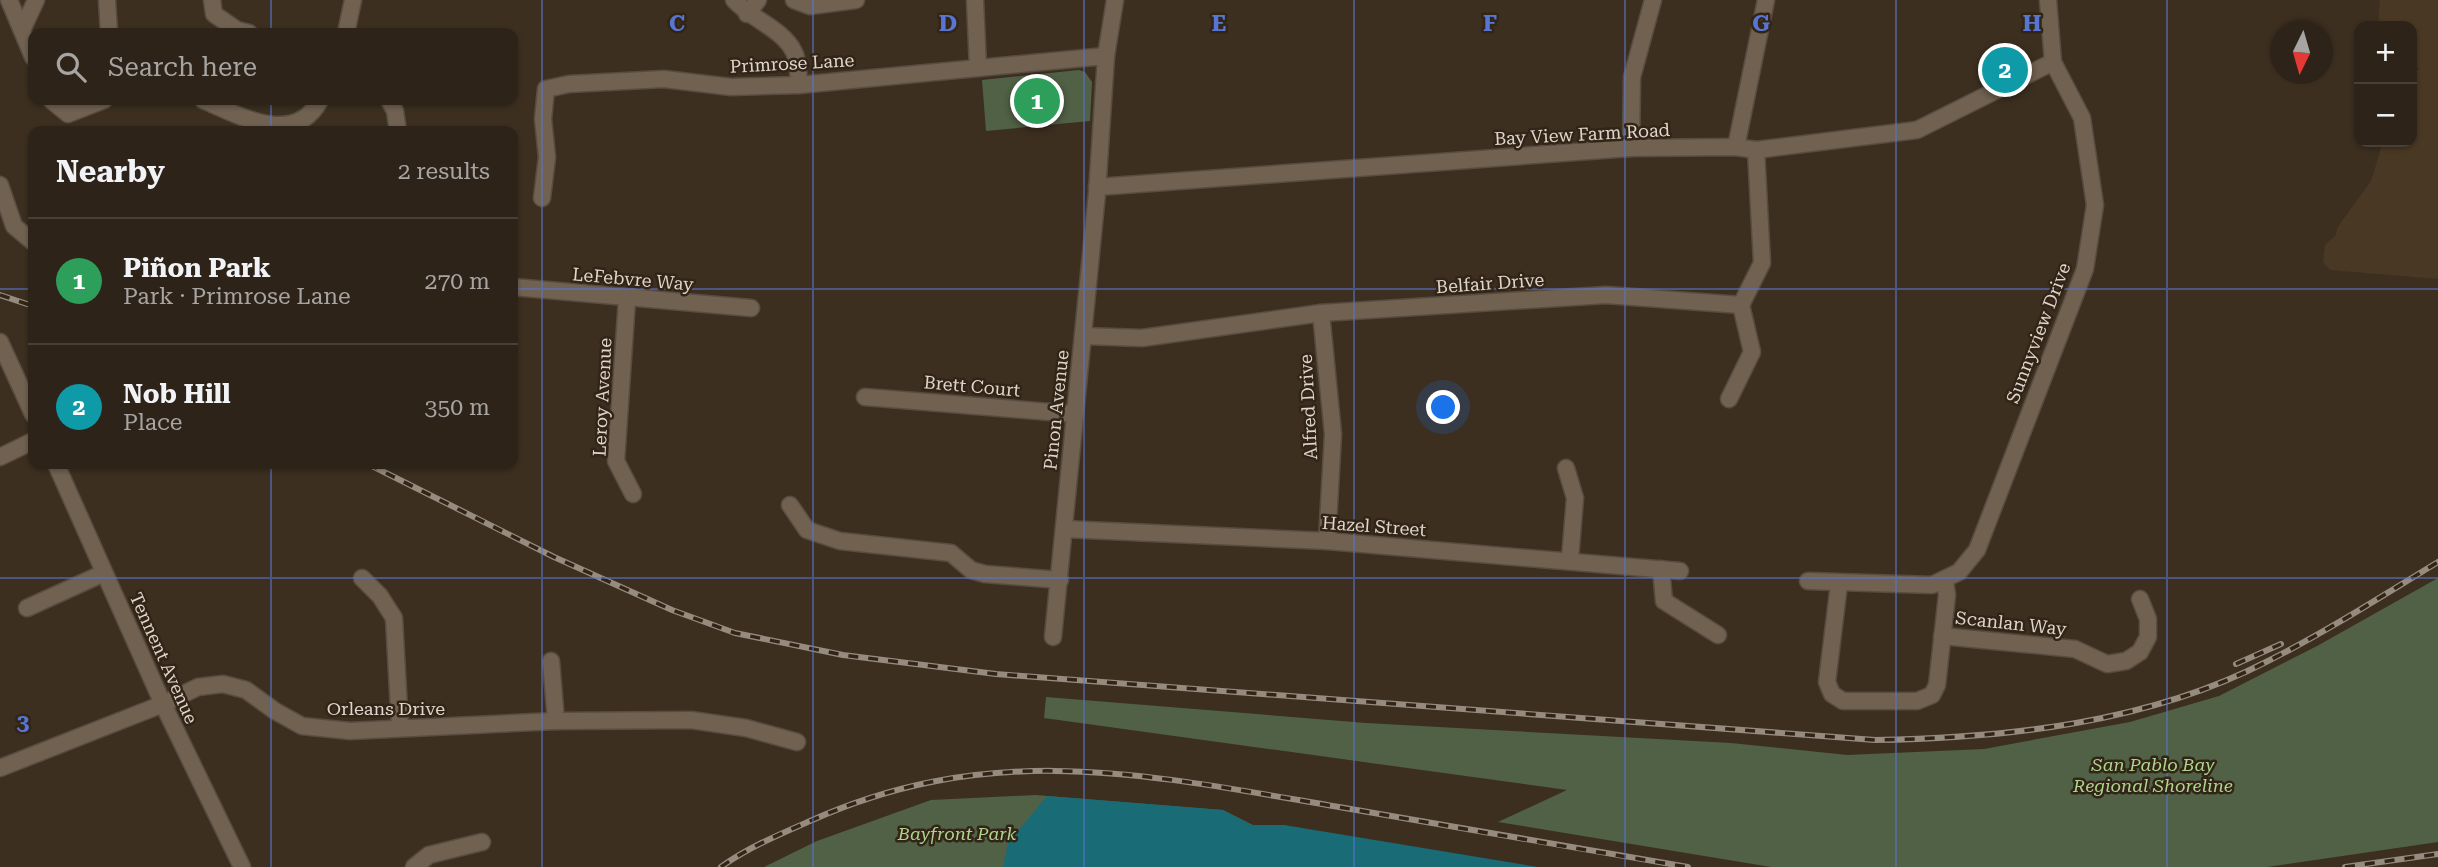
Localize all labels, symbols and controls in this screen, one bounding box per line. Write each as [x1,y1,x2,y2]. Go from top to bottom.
text: C [669,10,685,37]
text: D [939,10,957,37]
text: E [1212,10,1226,37]
text: F [1483,10,1497,37]
text: G [1752,10,1770,37]
text: H [2023,10,2042,37]
north arrow [2270,21,2333,84]
map controls [2354,21,2417,147]
button: + [2354,21,2417,84]
search box [28,28,518,105]
pin: 2 [1982,44,2028,96]
icon: search [52,48,90,86]
street label: Primrose Lane [729,49,855,77]
text: Search here [108,52,257,82]
pin: 1 [1014,75,1060,127]
button: − [2354,84,2417,147]
street label: Bay View Farm Road [1493,119,1671,149]
text: Nearby [56,154,165,189]
text: 2 results [398,158,490,185]
text: Piñon Park [123,253,271,283]
street label: Sunnyview Drive [2002,260,2075,406]
street label: LeFebvre Way [572,263,695,295]
text: 1 [73,268,85,295]
text: 270 m [425,268,490,295]
street label: Belfair Drive [1435,269,1545,297]
text: Park · Primrose Lane [123,283,351,310]
street label: Leroy Avenue [588,337,616,457]
street label: Pinon Avenue [1039,349,1073,471]
street label: Alfred Drive [1295,354,1321,460]
street label: Brett Court [923,371,1021,401]
text: Nob Hill [123,379,231,409]
your location [1426,390,1460,424]
text: 2 [73,394,85,421]
text: 350 m [425,394,490,421]
text: Place [123,409,182,436]
street label: Hazel Street [1321,512,1427,540]
street label: Tennent Avenue [126,589,202,727]
street label: Scanlan Way [1954,607,2068,639]
street label: Orleans Drive [327,698,445,719]
text: 3 [17,709,30,736]
park label: San Pablo Bay Regional Shoreline [2072,754,2233,796]
park label: Bayfront Park [897,823,1016,844]

